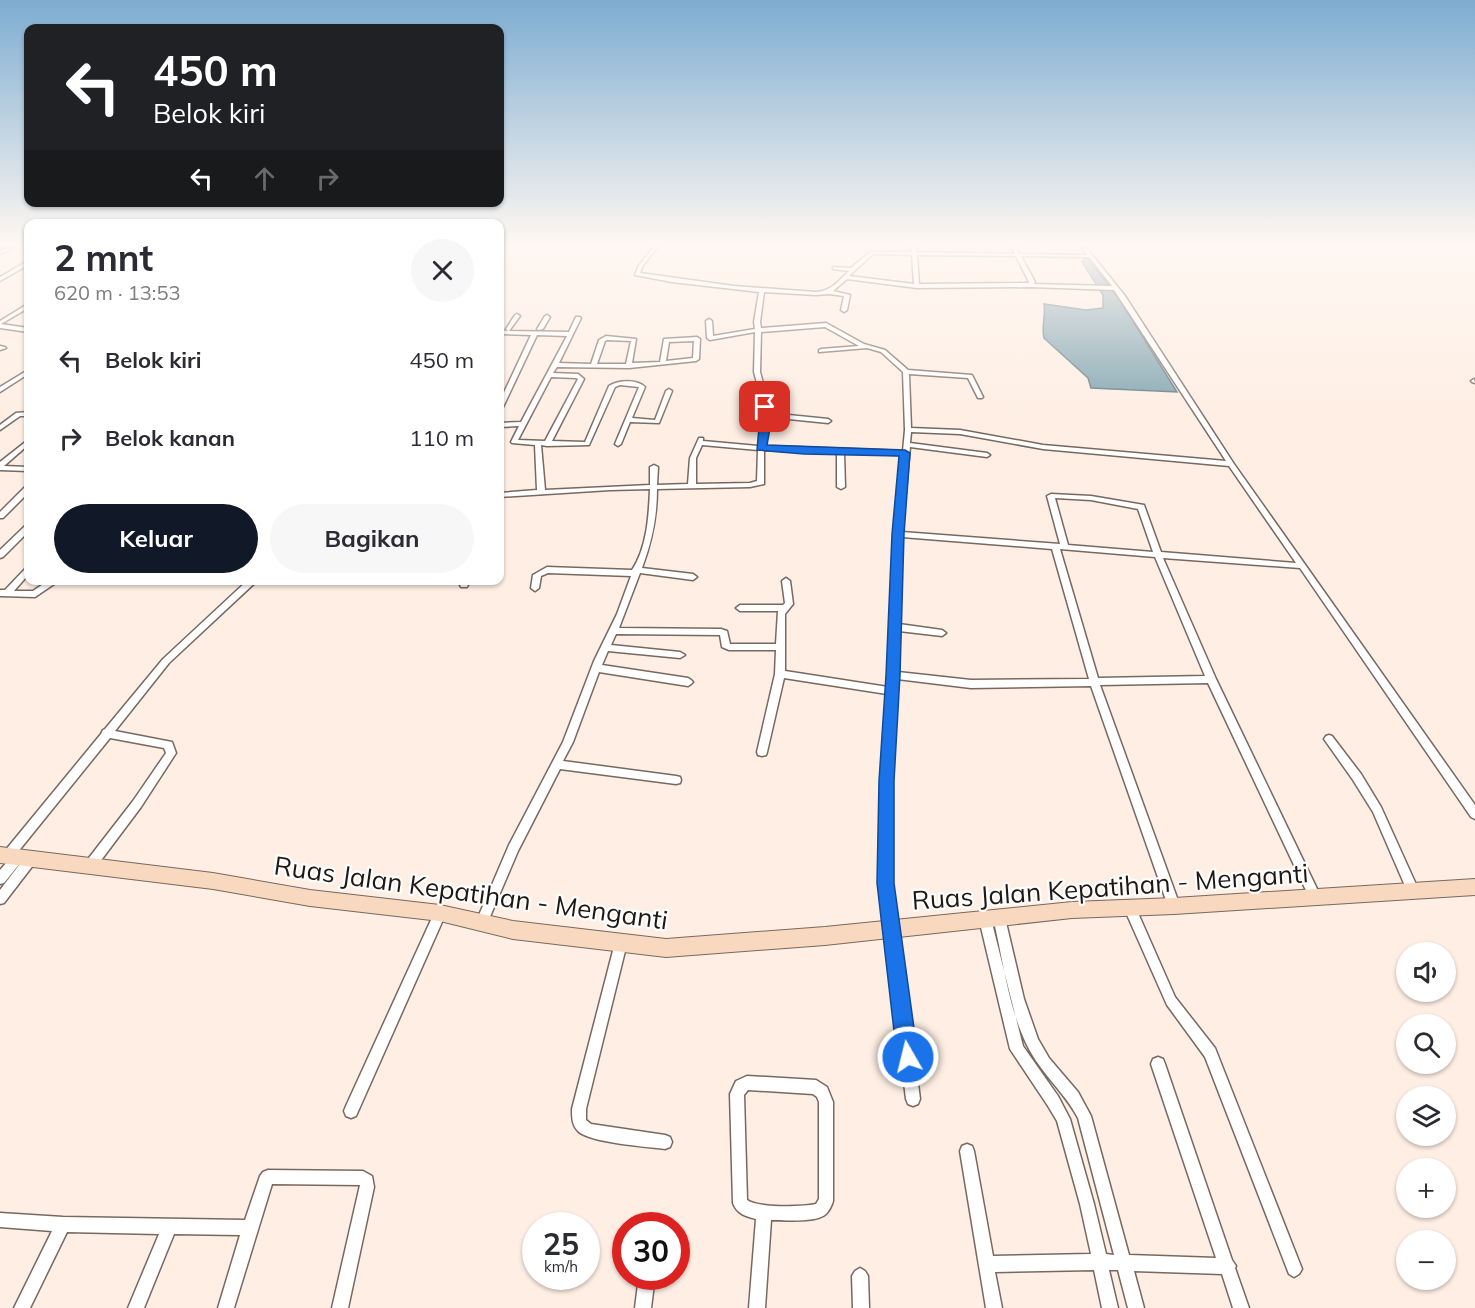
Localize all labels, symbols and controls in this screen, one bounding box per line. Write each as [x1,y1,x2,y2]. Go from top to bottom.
text: 450 m [153,44,278,97]
icon: left [54,48,132,126]
text: Belok kiri [153,96,265,130]
icon: left [185,162,218,195]
icon: ahead [248,162,281,195]
icon: right [311,162,344,195]
text: 2 mnt [54,235,153,280]
button: close [411,239,474,302]
text: 620 m · 13:53 [54,280,180,305]
icon: left [54,344,87,377]
text: Belok kiri [105,346,201,374]
text: 450 m [409,346,474,374]
pin [739,381,790,432]
icon: arrive [748,390,781,423]
icon: right [54,422,87,455]
text: Belok kanan [105,424,235,452]
text: 110 m [409,424,474,452]
button: Keluar [54,504,258,573]
button: Bagikan [270,504,474,573]
street label: Ruas Jalan Kepatihan - Menganti [272,849,670,936]
street label: Ruas Jalan Kepatihan - Menganti [911,856,1309,917]
map controls [1396,942,1456,1290]
button: sound [1396,942,1456,1002]
button: search [1396,1014,1456,1074]
position arrow [876,1025,940,1089]
button: layers [1396,1086,1456,1146]
button: + [1396,1158,1456,1218]
speed limit sign: 30 [612,1212,690,1290]
text: 25 [543,1225,579,1263]
button: − [1396,1230,1456,1290]
text: km/h [544,1257,578,1276]

